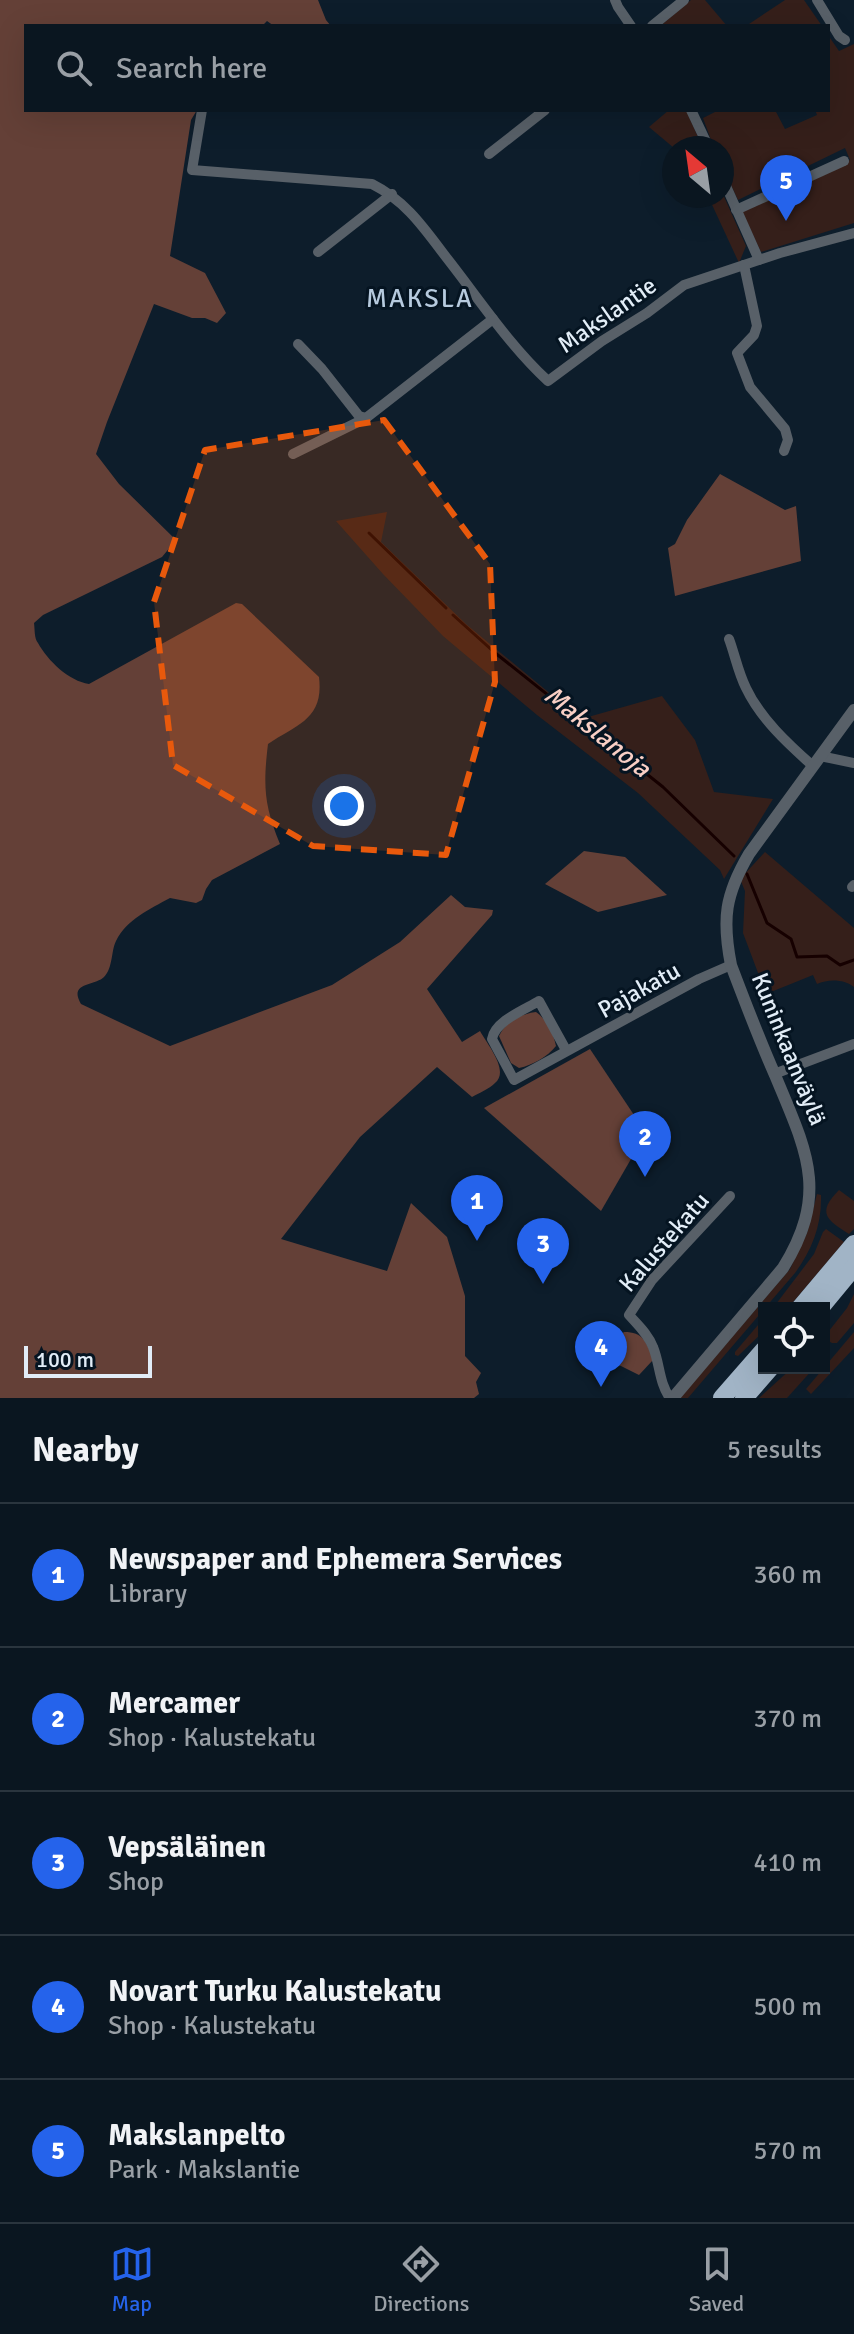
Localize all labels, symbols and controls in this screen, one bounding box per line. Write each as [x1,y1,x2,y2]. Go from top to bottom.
search box [24,24,830,112]
icon: search [52,46,96,90]
text: Search here [116,50,267,87]
north arrow [662,136,734,208]
pin: 5 [760,155,812,221]
street label: Makslantie [552,270,662,360]
district label: MAKSLA [366,283,474,315]
water label: Makslanoja [537,679,657,785]
your location [324,786,364,826]
street label: Pajakatu [593,955,685,1025]
street label: Kuninkaanväylä [745,968,833,1130]
pin: 2 [619,1111,671,1177]
pin: 1 [451,1175,503,1241]
street label: Kalustekatu [612,1186,716,1298]
pin: 3 [517,1218,569,1284]
map controls [758,1302,830,1374]
button: locate [758,1302,830,1374]
pin: 4 [575,1321,627,1387]
scale bar [24,1342,152,1378]
text: 100 m [36,1346,94,1373]
text: Nearby [32,1429,139,1471]
text: 5 results [727,1434,822,1466]
text: Newspaper and Ephemera Services [108,1541,562,1578]
text: 1 [51,1559,65,1591]
text: 360 m [753,1559,822,1591]
text: Library [108,1578,187,1610]
text: Mercamer [108,1685,240,1722]
text: 2 [51,1703,65,1735]
text: 370 m [753,1703,822,1735]
text: Shop · Kalustekatu [108,1722,316,1754]
text: Vepsäläinen [108,1829,266,1866]
text: 3 [51,1847,65,1879]
text: 410 m [753,1847,822,1879]
text: Shop [108,1866,164,1898]
text: Novart Turku Kalustekatu [108,1973,441,2010]
text: 4 [51,1991,65,2023]
text: 500 m [753,1991,822,2023]
text: Shop · Kalustekatu [108,2010,316,2042]
text: Makslanpelto [108,2117,285,2154]
text: 5 [51,2135,65,2167]
text: 570 m [753,2135,822,2167]
text: Park · Makslantie [108,2154,300,2186]
tab: Map [110,2242,154,2317]
tab: Directions [373,2242,469,2317]
tab: Saved [689,2242,744,2317]

